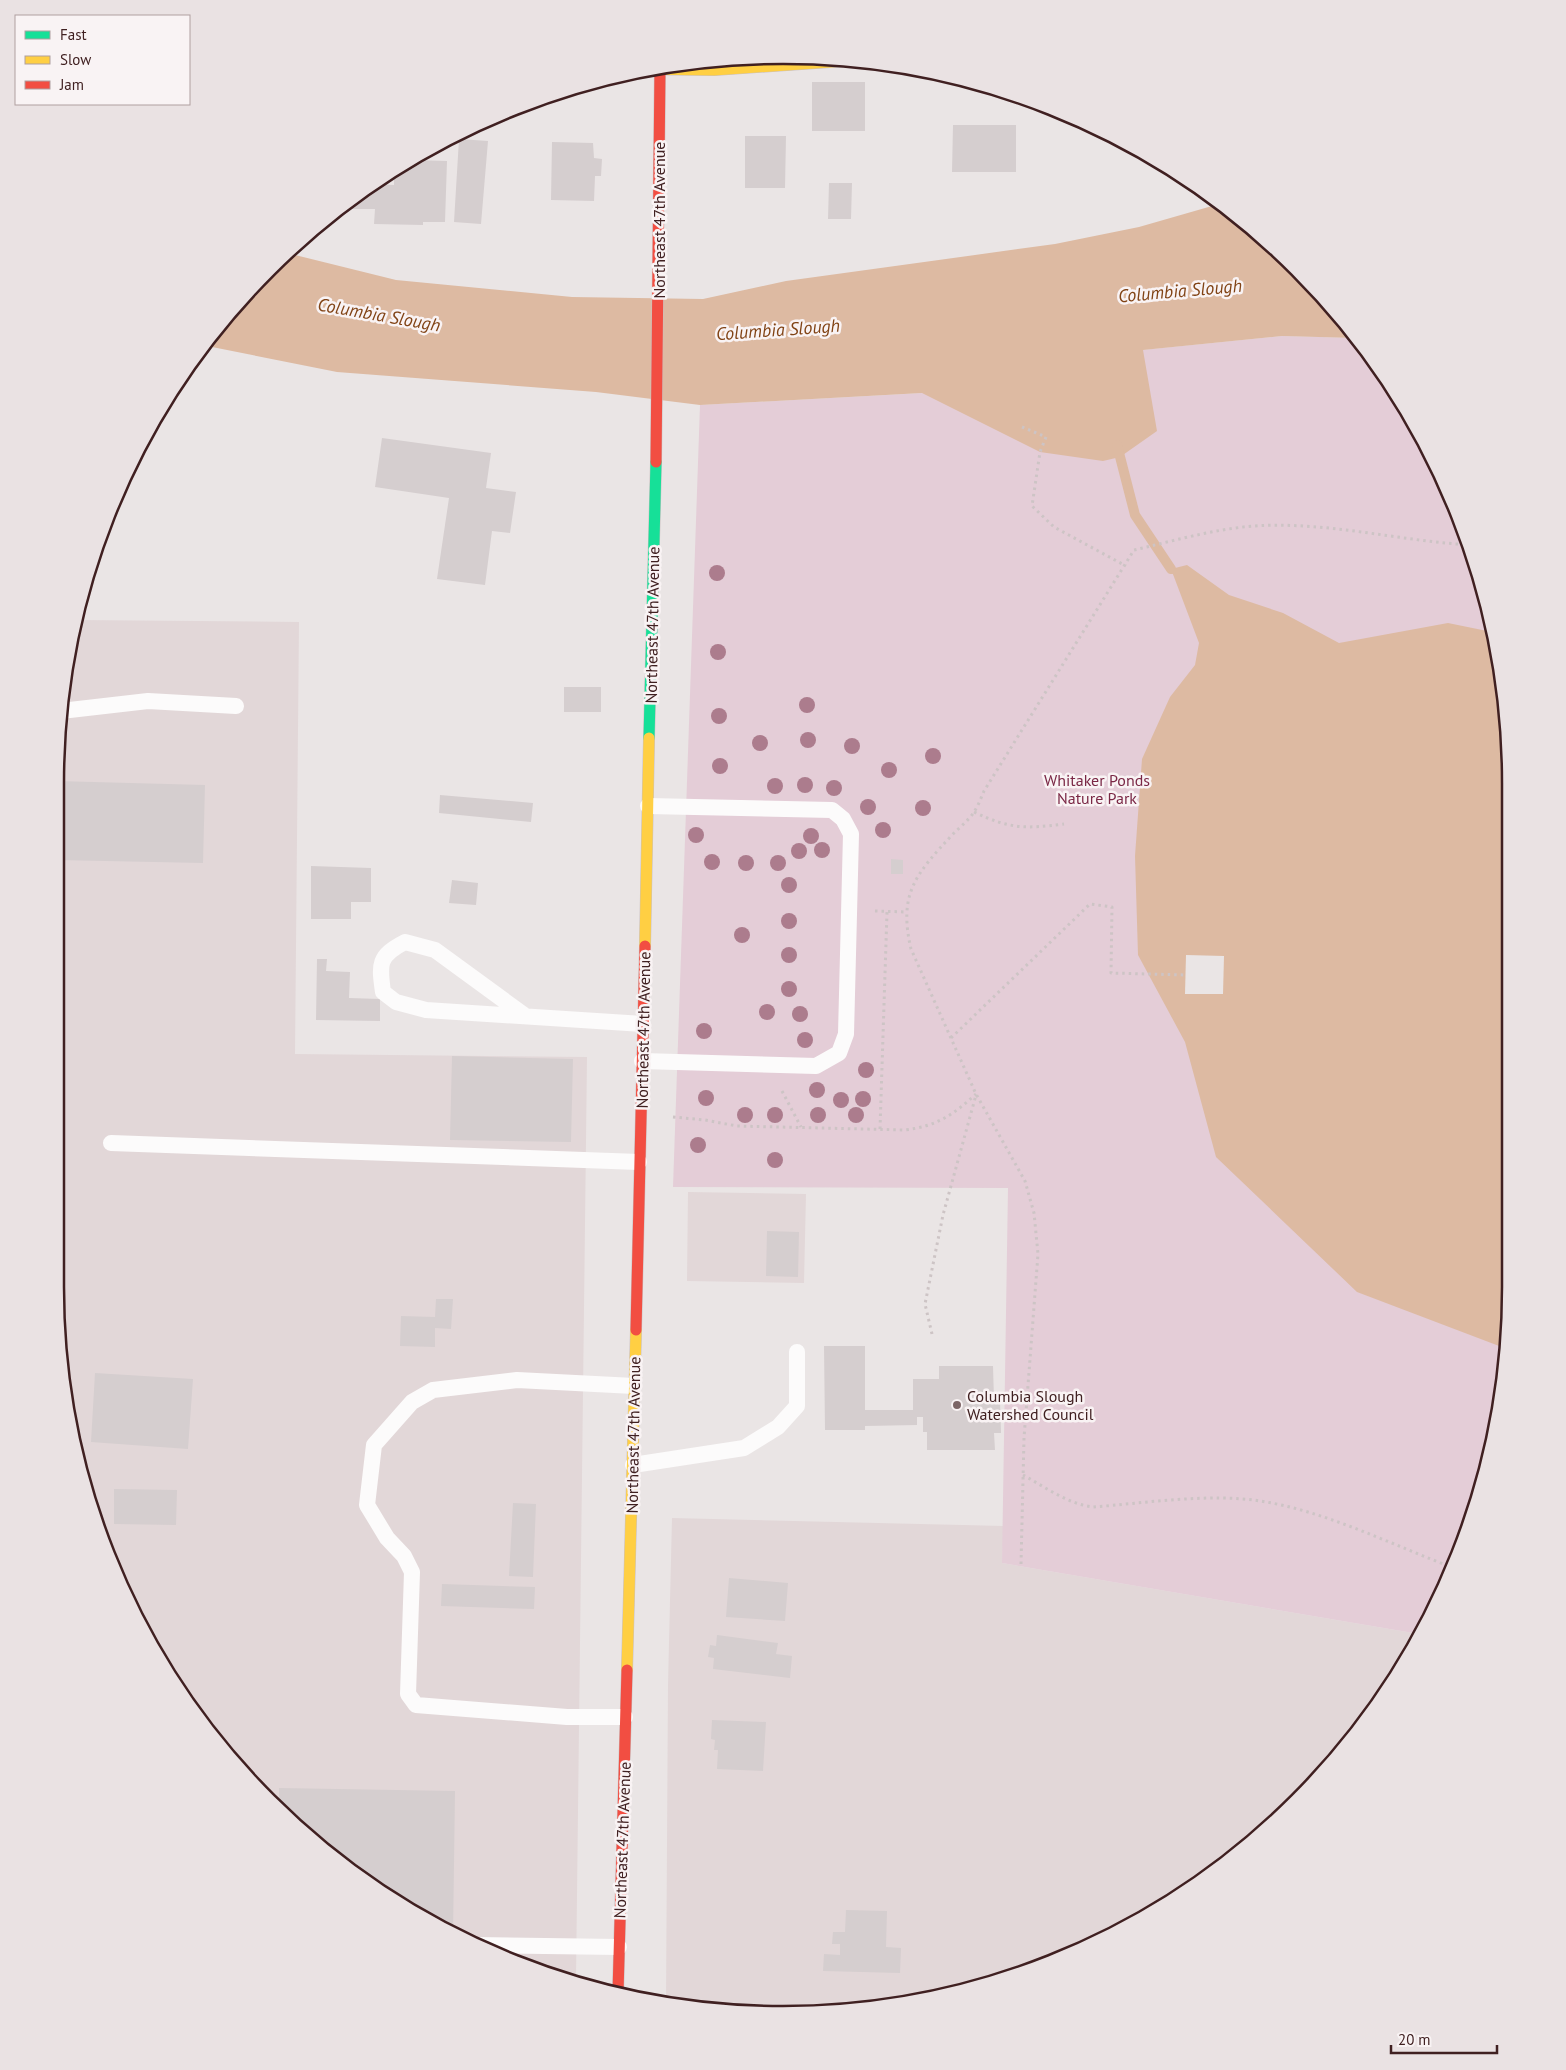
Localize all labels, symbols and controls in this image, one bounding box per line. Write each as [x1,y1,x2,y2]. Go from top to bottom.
legend [15,15,190,105]
text: Fast [60,25,87,44]
text: Slow [60,50,91,69]
text: Jam [59,75,84,94]
street label: Northeast 47th Avenue [649,142,669,298]
water label: Columbia Slough [1117,274,1243,307]
water label: Columbia Slough [316,292,442,337]
water label: Columbia Slough [715,314,841,345]
street label: Northeast 47th Avenue [641,546,663,704]
park label: Whitaker Ponds Nature Park [1044,770,1150,808]
street label: Northeast 47th Avenue [632,951,654,1109]
street label: Northeast 47th Avenue [622,1356,644,1514]
place label: Columbia Slough Watershed Council [967,1386,1094,1424]
marker: Columbia Slough Watershed Council [951,1399,963,1411]
street label: Northeast 47th Avenue [609,1761,635,1919]
scale bar [1391,2022,1497,2054]
text: 20 m [1398,2030,1431,2049]

